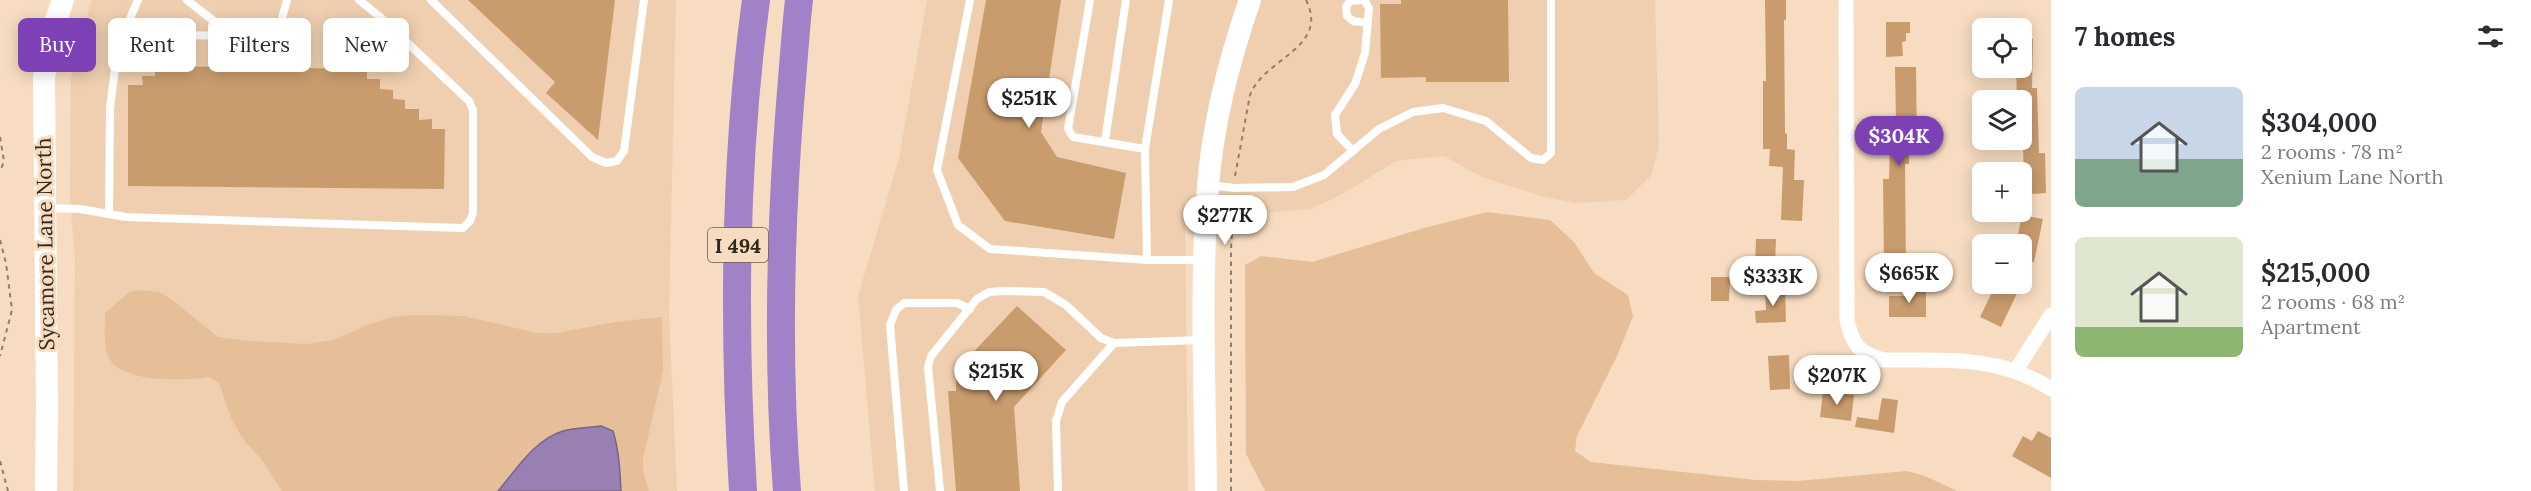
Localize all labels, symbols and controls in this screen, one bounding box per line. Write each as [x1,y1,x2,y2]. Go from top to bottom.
chip: Buy [18,18,96,72]
chip: Rent [108,18,196,72]
chip: Filters [208,18,311,72]
chip: New [323,18,409,72]
map controls [1972,18,2032,294]
button: locate [1972,18,2032,78]
text: 7 homes [2075,20,2175,53]
icon: filters [2474,20,2507,53]
pin: $251K [987,78,1071,129]
text: $251K [1001,85,1057,110]
button: layers [1972,90,2032,150]
text: $304,000 [2261,106,2377,139]
icon: home [2123,111,2195,183]
pin: $304K [1857,116,1941,167]
text: $304K [1869,123,1929,148]
street label: Sycamore Lane North [30,137,60,351]
text: 2 rooms · 78 m² [2261,139,2403,164]
button: + [1972,162,2032,222]
text: Xenium Lane North [2261,164,2443,189]
pin: $277K [1183,195,1267,246]
text: $277K [1197,202,1253,227]
road number: I 494 [708,228,768,262]
button: − [1972,234,2032,294]
pin: $665K [1867,253,1951,304]
pin: $333K [1731,256,1815,307]
text: $215,000 [2261,256,2370,289]
text: $665K [1879,260,1939,285]
icon: home [2123,261,2195,333]
text: $333K [1743,263,1803,288]
text: 2 rooms · 68 m² [2261,289,2405,314]
text: Apartment [2261,314,2361,339]
pin: $215K [954,351,1038,402]
pin: $207K [1795,355,1879,406]
text: $215K [968,358,1024,383]
text: $207K [1808,362,1866,387]

